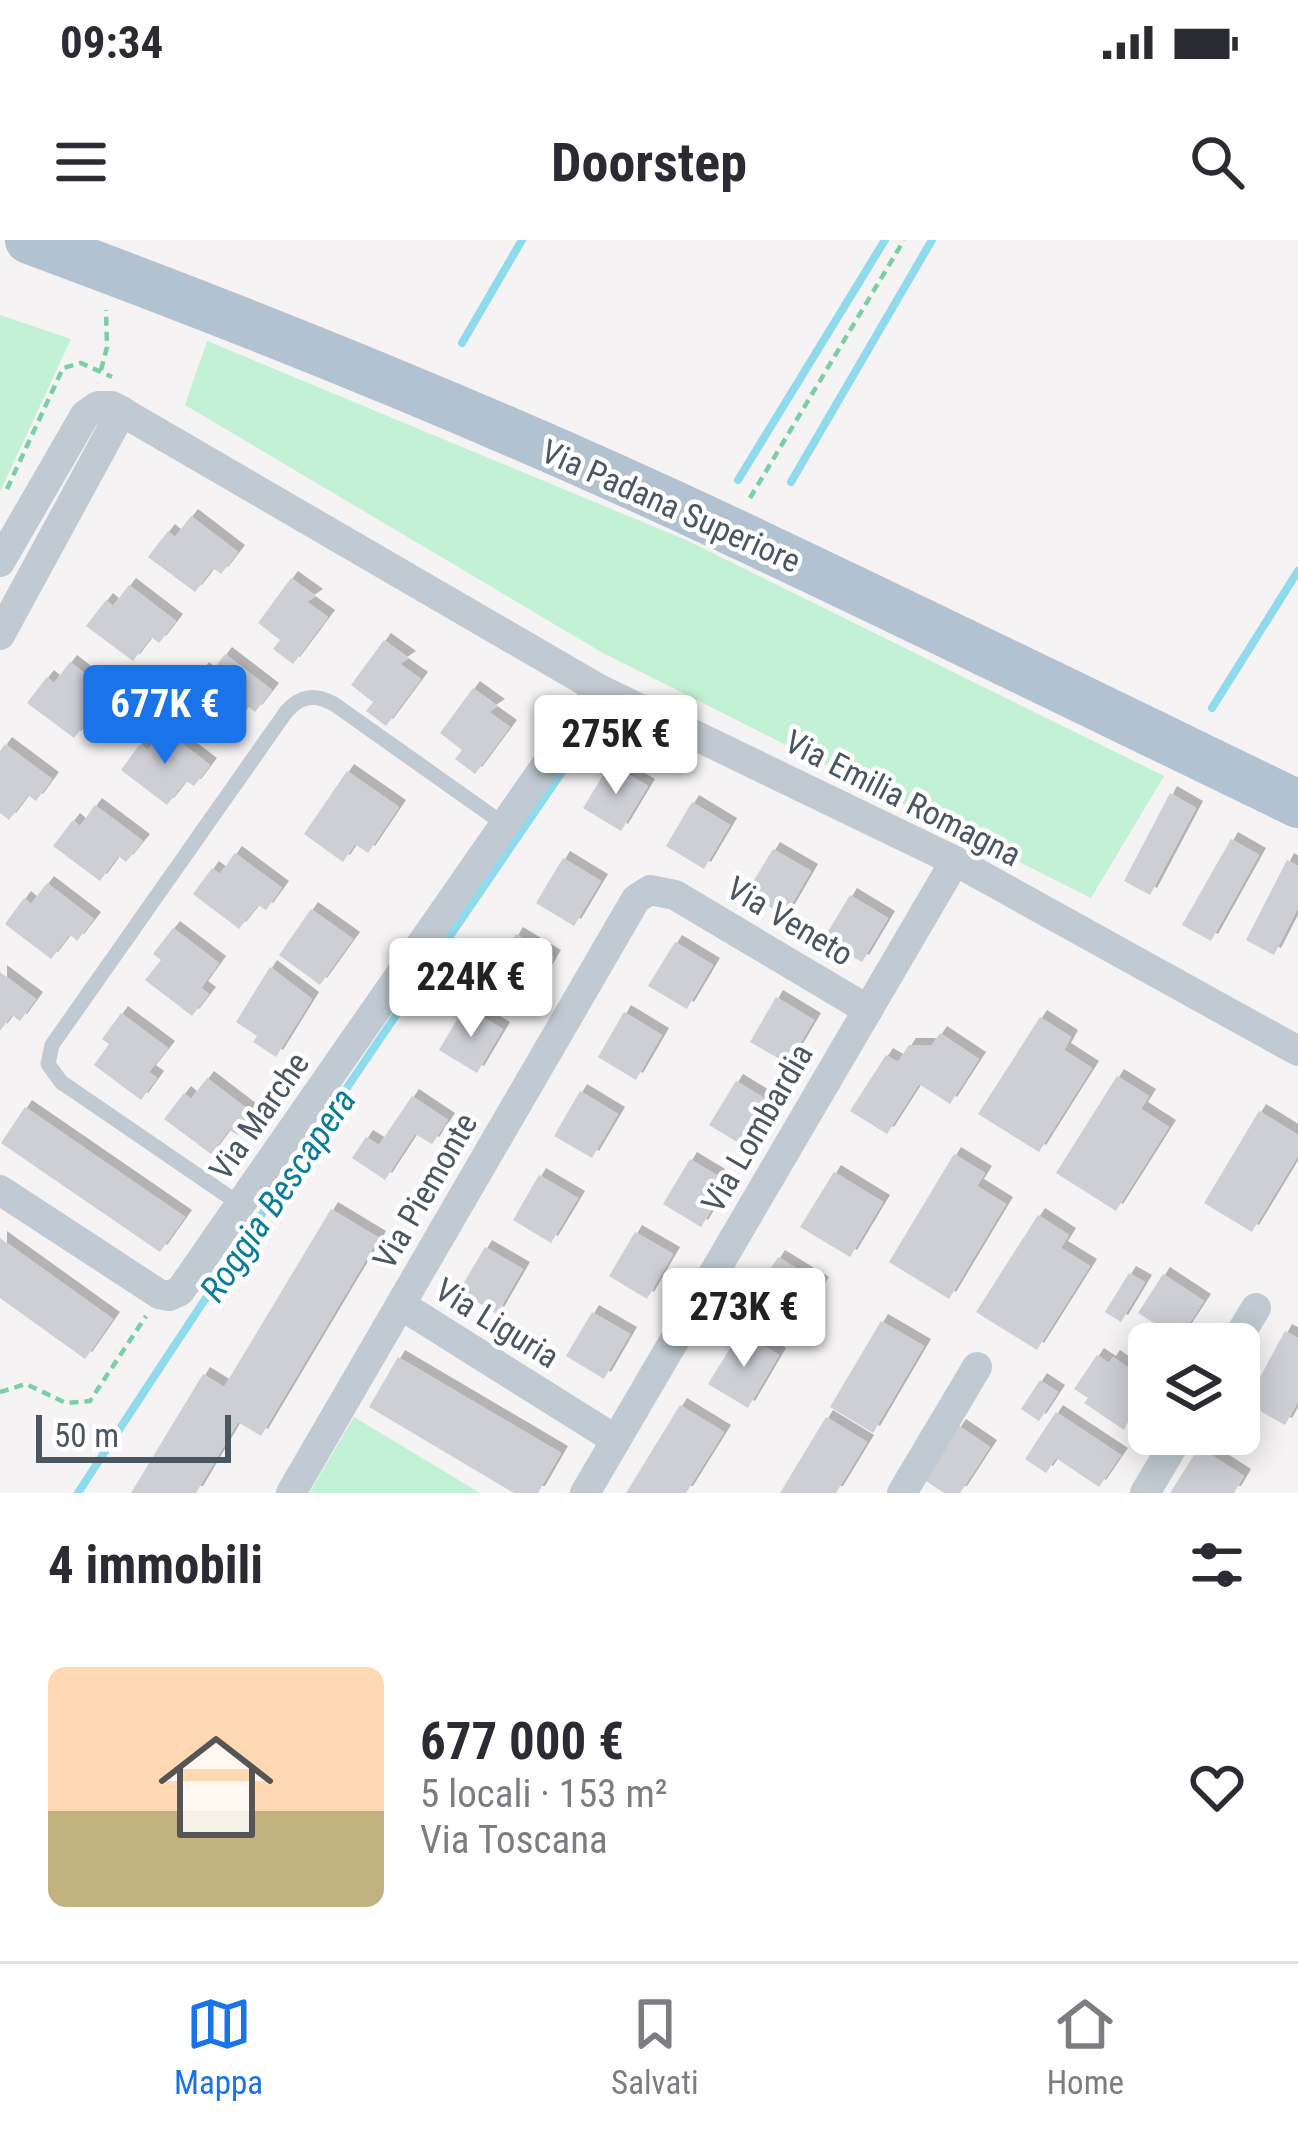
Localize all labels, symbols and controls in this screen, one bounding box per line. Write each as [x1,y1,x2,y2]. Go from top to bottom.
text: 09:34 [60,16,163,69]
icon: menu [48,129,114,195]
icon: search [1184,129,1250,195]
text: Doorstep [551,131,747,194]
street label: Via Padana Superiore [536,431,806,581]
pin: 677K € [67,665,263,767]
text: 677K € [110,681,220,727]
pin: 275K € [518,695,714,797]
text: 275K € [561,711,671,757]
street label: Via Emilia Romagna [778,722,1028,874]
street label: Via Veneto [720,868,860,974]
pin: 224K € [373,938,569,1040]
text: 224K € [416,954,526,1000]
street label: Via Lombardia [693,1037,821,1219]
street label: Via Marche [201,1045,317,1187]
water label: Roggia Bescapera [191,1080,365,1310]
street label: Via Piemonte [365,1106,485,1276]
pin: 273K € [646,1268,842,1370]
street label: Via Liguria [428,1270,566,1376]
text: 273K € [689,1284,799,1330]
map controls [1128,1323,1260,1455]
button: layers [1128,1323,1260,1455]
scale bar [36,1409,231,1462]
text: 50 m [54,1416,119,1455]
icon: filters [1184,1532,1250,1598]
text: 4 immobili [48,1536,263,1595]
text: 677 000 € [420,1712,624,1771]
icon: home [144,1715,288,1859]
icon: heart [1184,1754,1250,1820]
text: 5 locali · 153 m² [420,1771,668,1817]
text: Via Toscana [420,1817,608,1863]
tab: Mappa [174,1991,263,2102]
tab: Salvati [611,1991,699,2102]
tab: Home [1047,1991,1124,2102]

